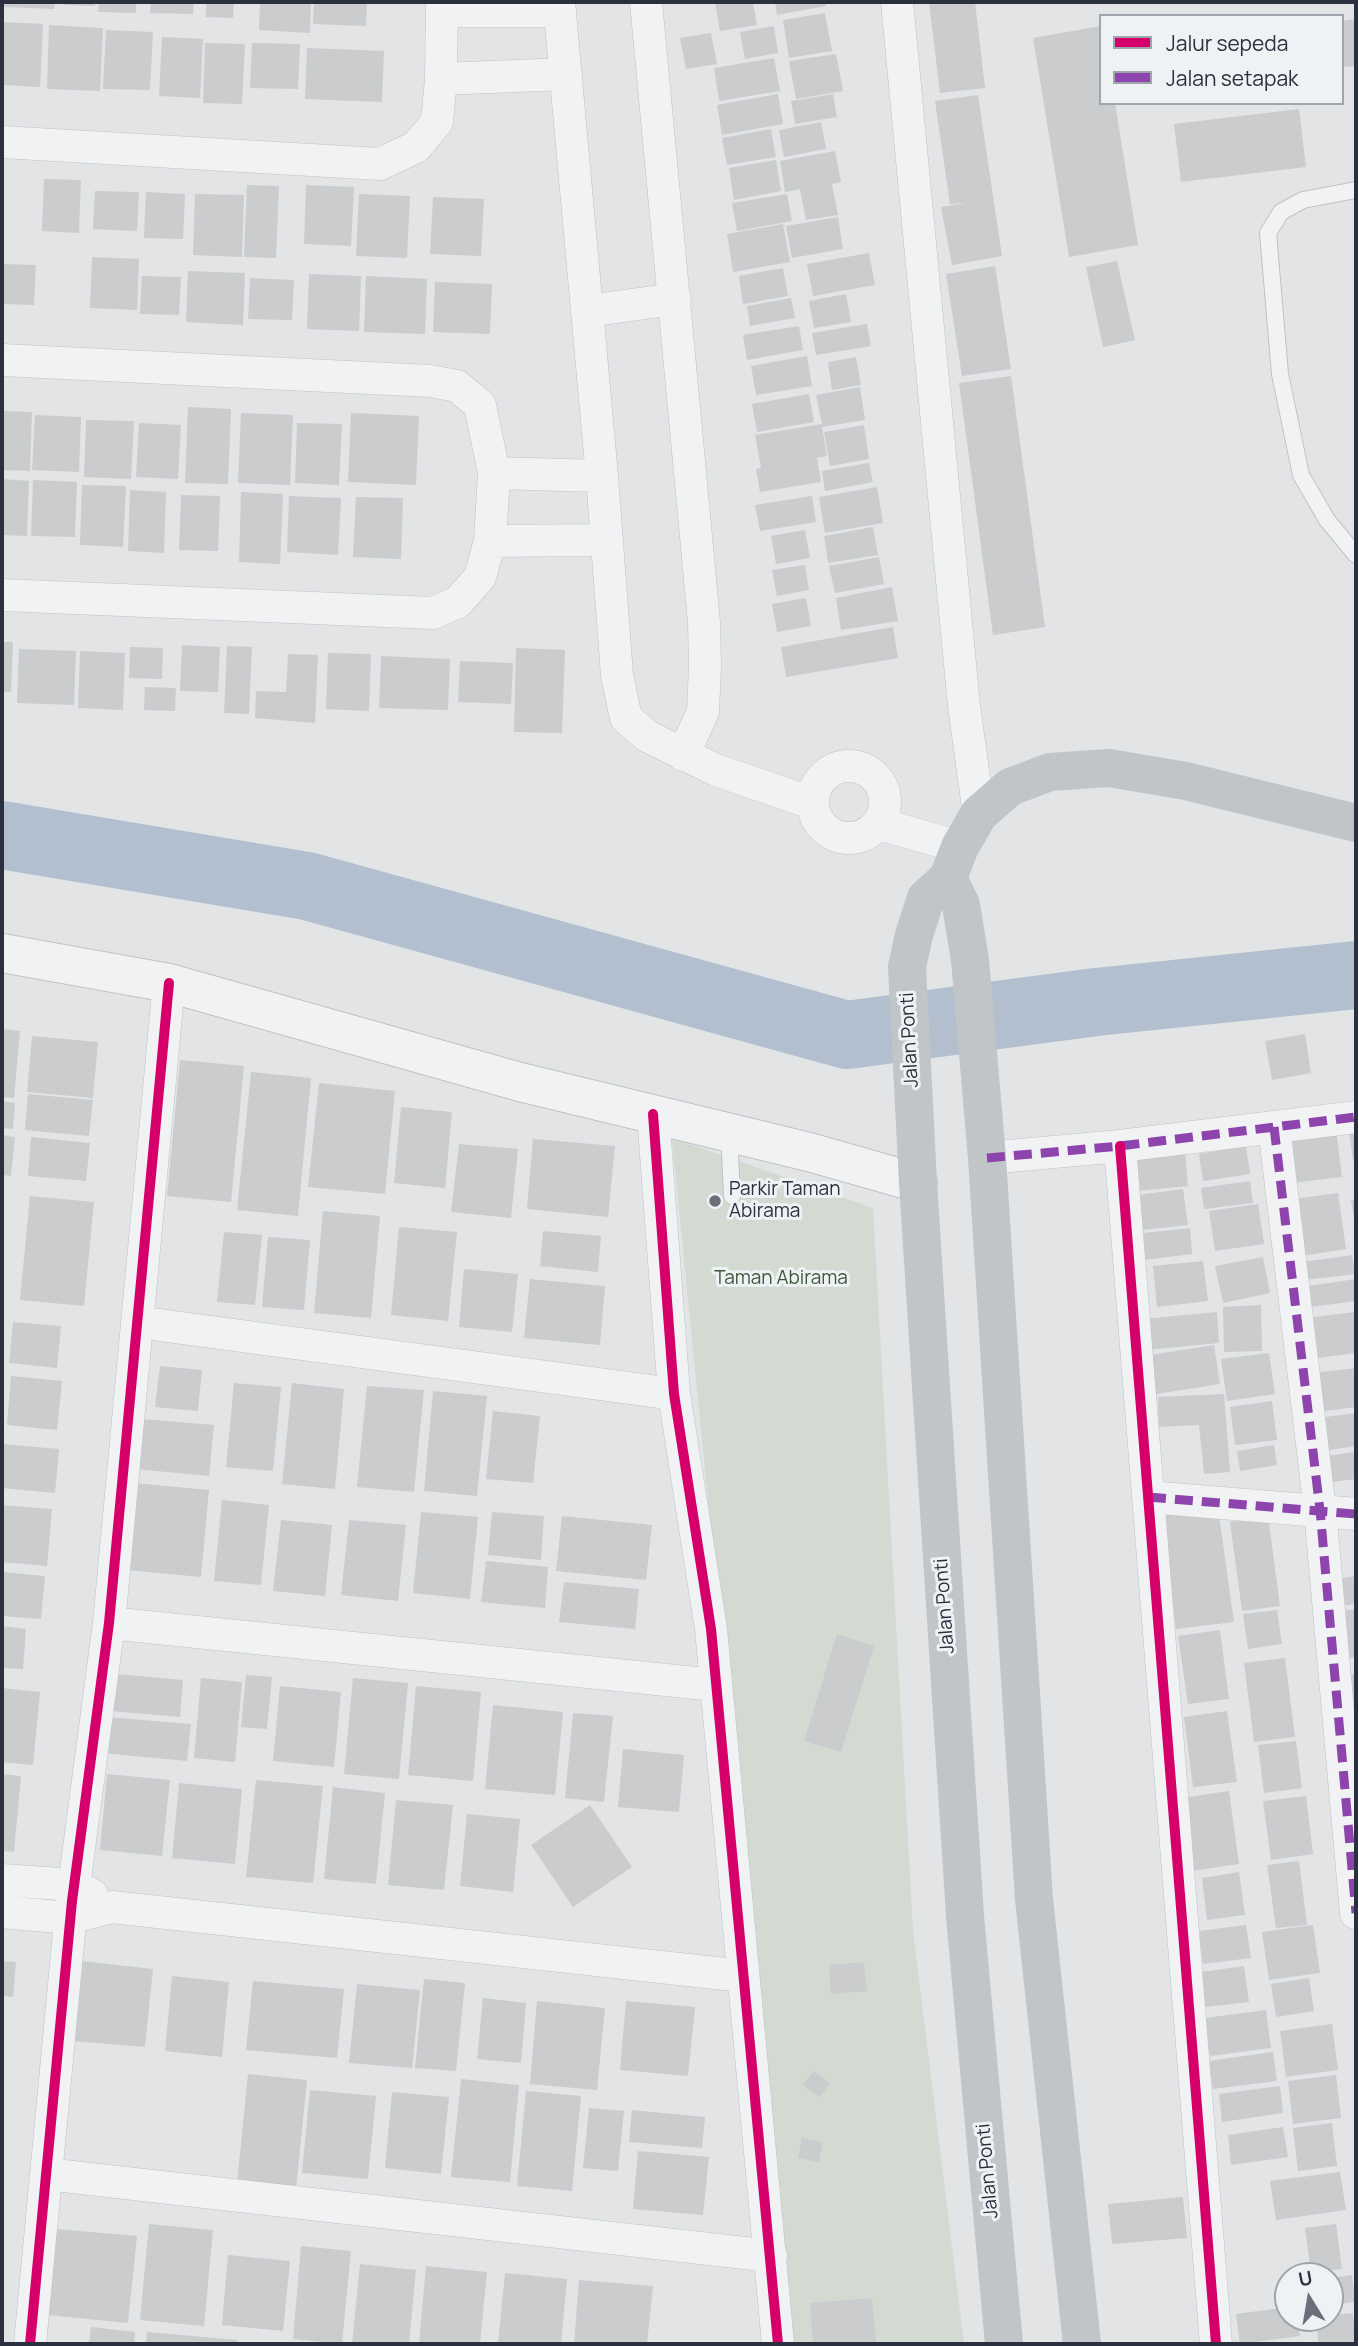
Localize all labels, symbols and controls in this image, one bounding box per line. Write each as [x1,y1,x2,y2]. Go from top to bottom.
legend [1099,14,1344,105]
text: Jalur sepeda [1166,29,1288,57]
text: Jalan setapak [1166,64,1299,92]
street label: Jalan Ponti [896,992,924,1088]
place label: Parkir Taman Abirama [729,1179,840,1223]
marker: Parkir Taman Abirama [707,1193,723,1209]
park label: Taman Abirama [714,1268,848,1290]
street label: Jalan Ponti [930,1558,960,1654]
street label: Jalan Ponti [972,2122,1004,2220]
north arrow [1274,2262,1344,2332]
text: U [1296,2264,1315,2292]

